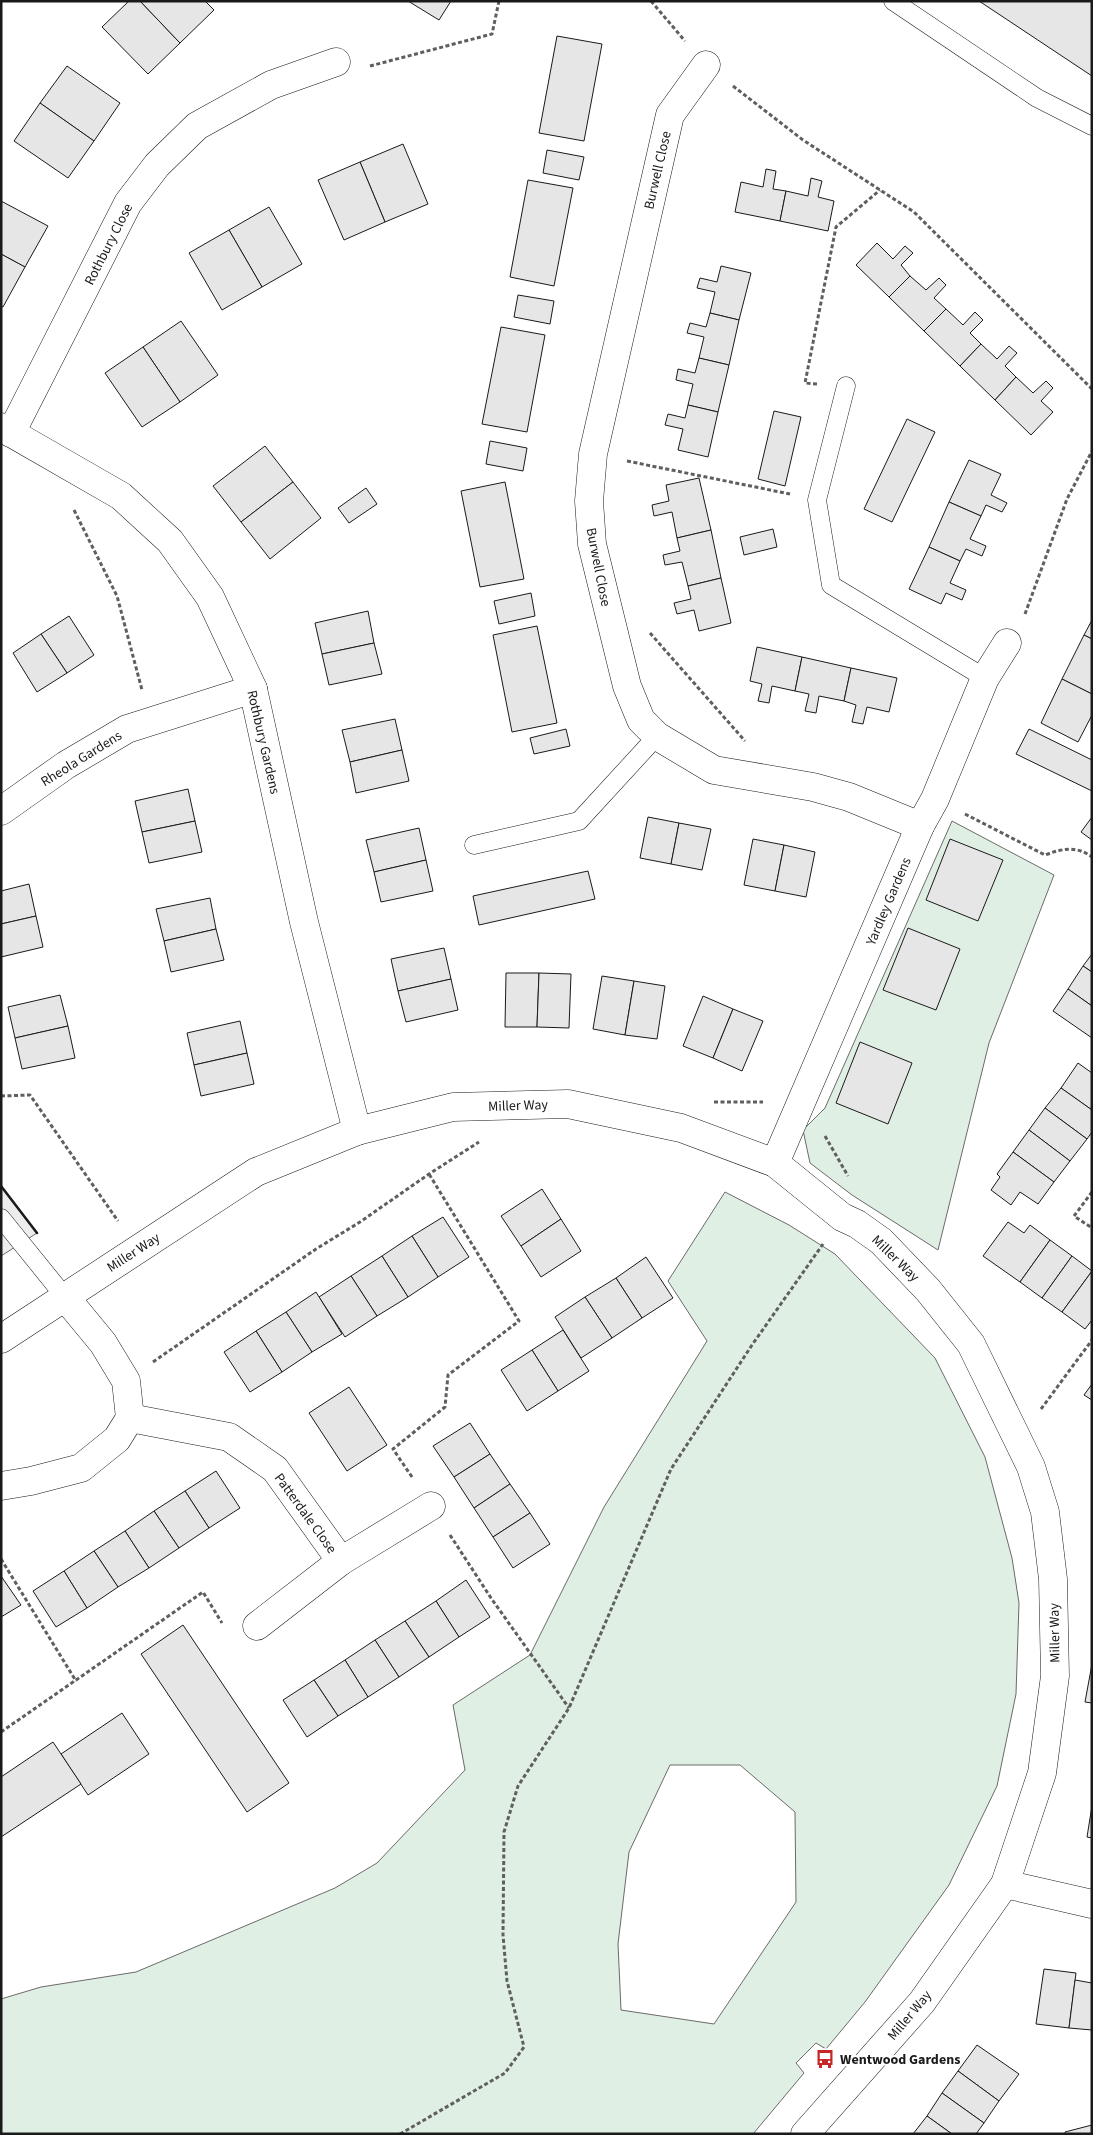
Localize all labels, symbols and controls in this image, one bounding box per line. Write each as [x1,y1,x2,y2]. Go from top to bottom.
street label: Burwell Close [639,129,677,211]
street label: Rothbury Close [80,200,138,289]
street label: Burwell Close [581,526,615,608]
street label: Rothbury Gardens [241,688,285,796]
street label: Rheola Gardens [37,726,126,792]
street label: Yardley Gardens [861,854,917,949]
street label: Miller Way [488,1095,549,1117]
street label: Miller Way [103,1228,164,1277]
street label: Miller Way [867,1231,924,1287]
street label: Patterdale Close [269,1469,341,1558]
street label: Miller Way [1044,1602,1066,1663]
street label: Miller Way [883,1986,937,2045]
bus stop icon: Wentwood Gardens [814,2048,836,2070]
place label: Wentwood Gardens [840,2050,960,2070]

